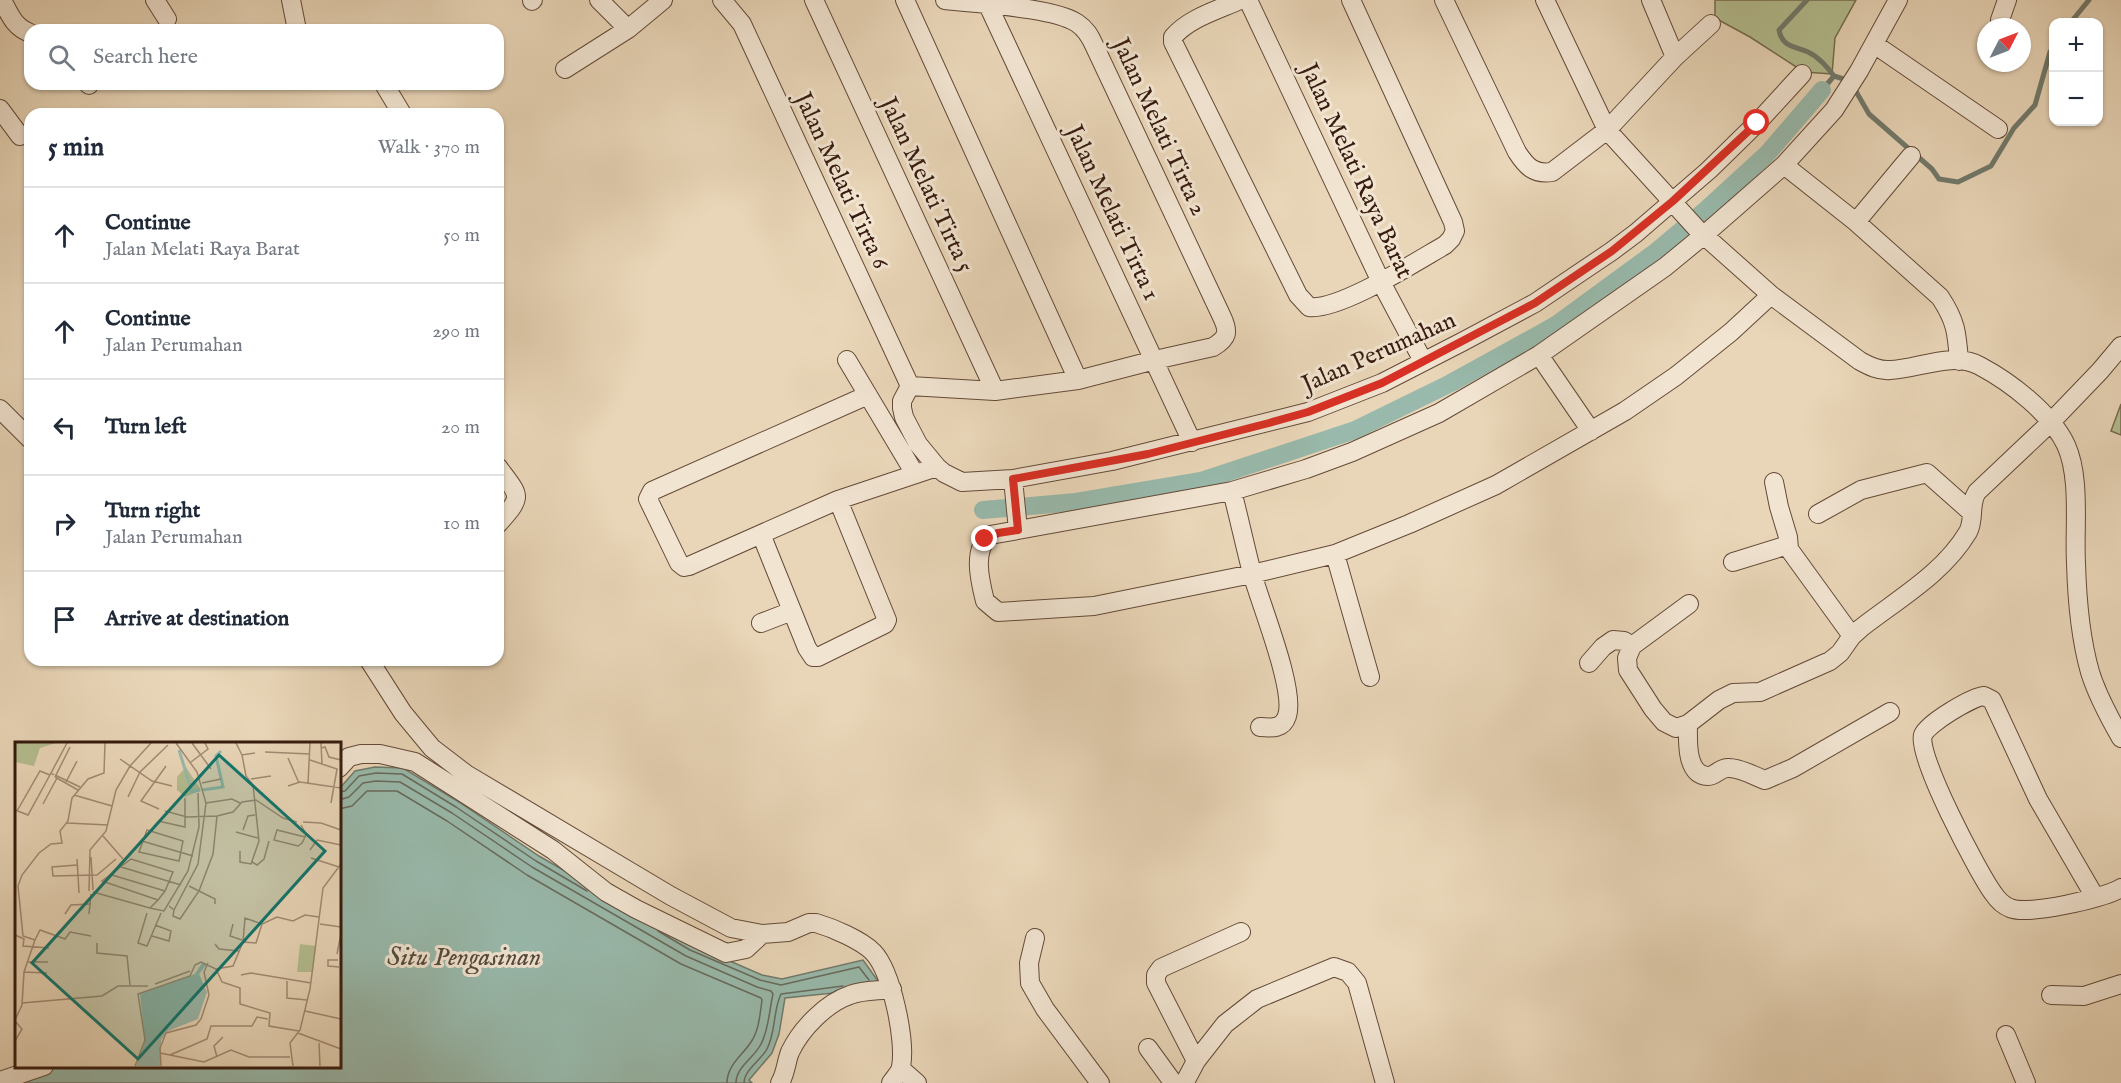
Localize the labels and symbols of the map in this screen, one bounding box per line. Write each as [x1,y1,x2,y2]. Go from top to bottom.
north arrow [1977,18,2031,72]
street label: Jalan Melati Tirta 2 [1103,30,1214,221]
street label: Jalan Melati Raya Barat [1291,56,1419,284]
street label: Jalan Melati Tirta 6 [785,85,896,275]
street label: Jalan Melati Tirta 5 [871,90,980,278]
route start [1743,109,1769,135]
street label: Jalan Melati Tirta 1 [1056,118,1166,306]
street label: Jalan Perumahan [1295,305,1461,402]
route end [971,525,997,551]
inset map [15,742,340,1068]
water label: Situ Pengasinan [387,941,541,975]

